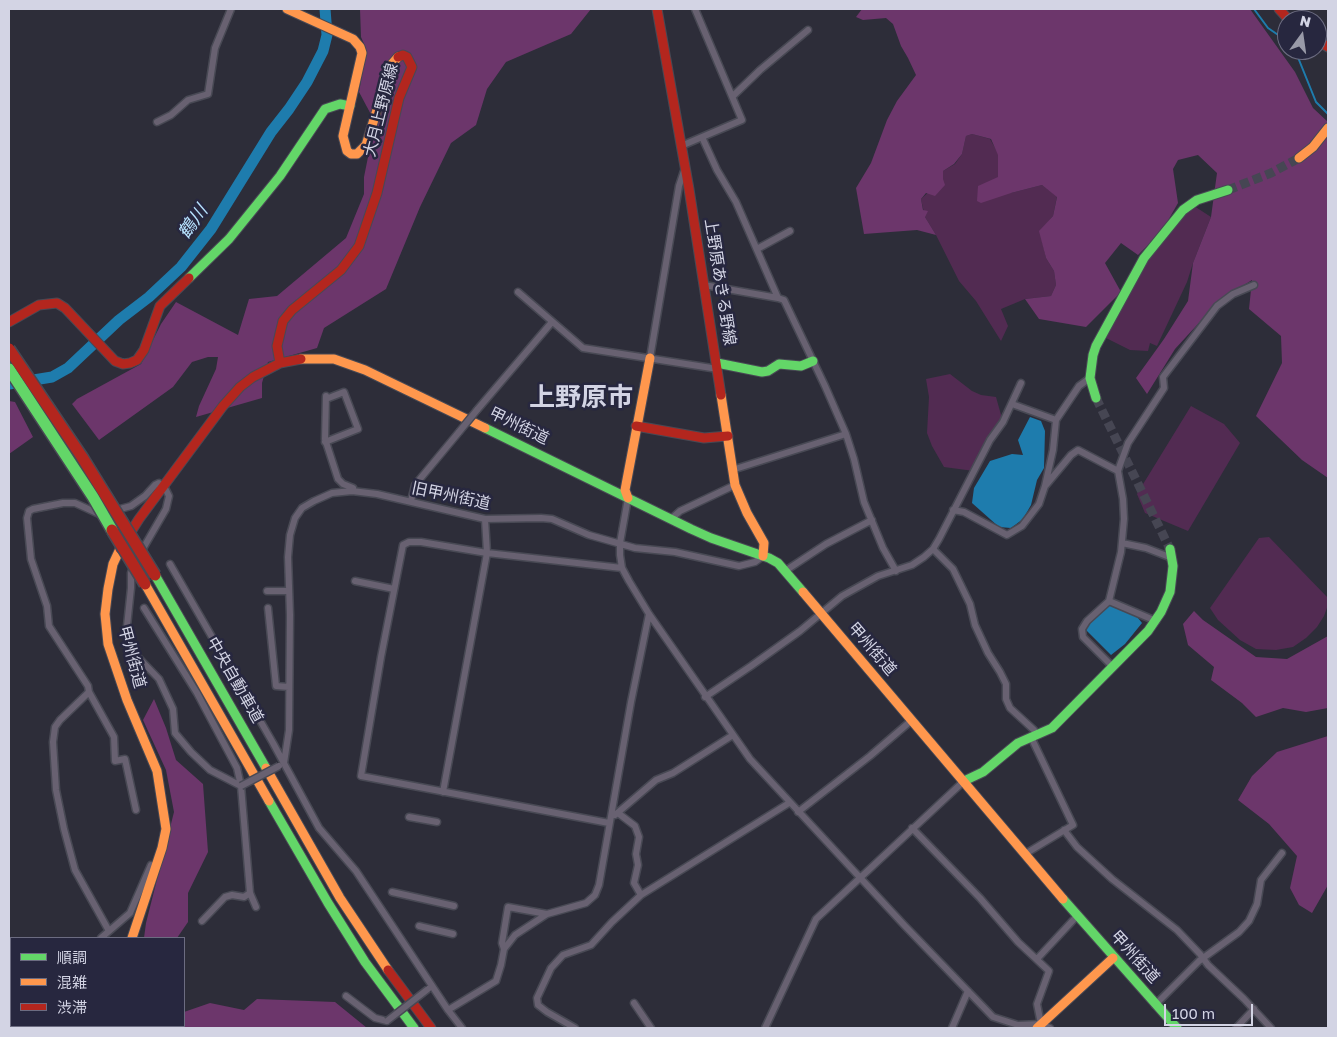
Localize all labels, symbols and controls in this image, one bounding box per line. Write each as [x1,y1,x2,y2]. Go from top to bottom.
north arrow [1277,10,1327,60]
text: N [1298,11,1313,30]
street label: 大月上野原線 [360,61,402,159]
water label: 鶴川 [174,201,212,243]
street label: 上野原あきる野線 [701,217,739,347]
district label: 上野原市 [529,382,633,414]
street label: 甲州街道 [486,403,552,449]
street label: 旧甲州街道 [410,478,492,514]
street label: 甲州街道 [844,619,900,679]
street label: 甲州街道 [114,624,150,690]
street label: 中央自動車道 [203,634,267,726]
street label: 甲州街道 [1106,927,1164,987]
legend [10,937,185,1027]
text: 順調 [57,948,87,966]
text: 混雑 [57,973,87,991]
scale bar [1167,994,1256,1026]
text: 渋滞 [57,998,87,1016]
text: 100 m [1172,1004,1215,1022]

